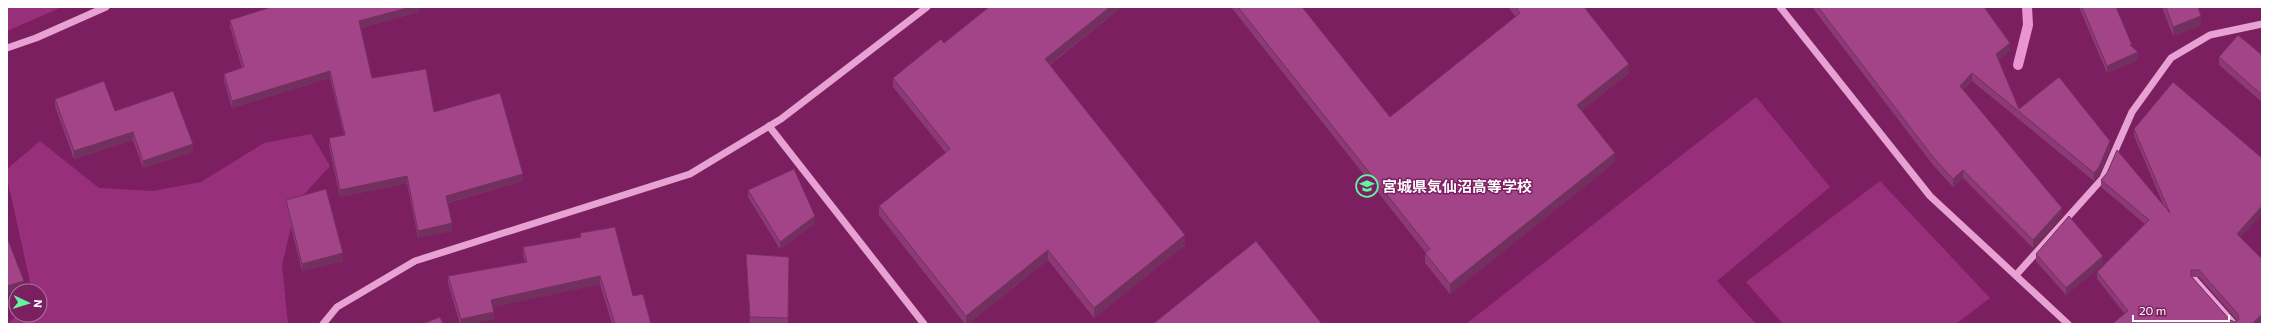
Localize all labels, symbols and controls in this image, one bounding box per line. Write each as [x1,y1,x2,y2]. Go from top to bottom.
school or university icon: 宮城県気仙沼高等学校 [1354,173,1380,199]
place label: 宮城県気仙沼高等学校 [1382,177,1532,195]
north arrow [8,283,48,323]
scale bar [2133,297,2229,323]
text: N [32,299,45,308]
text: 20 m [2139,303,2166,317]

